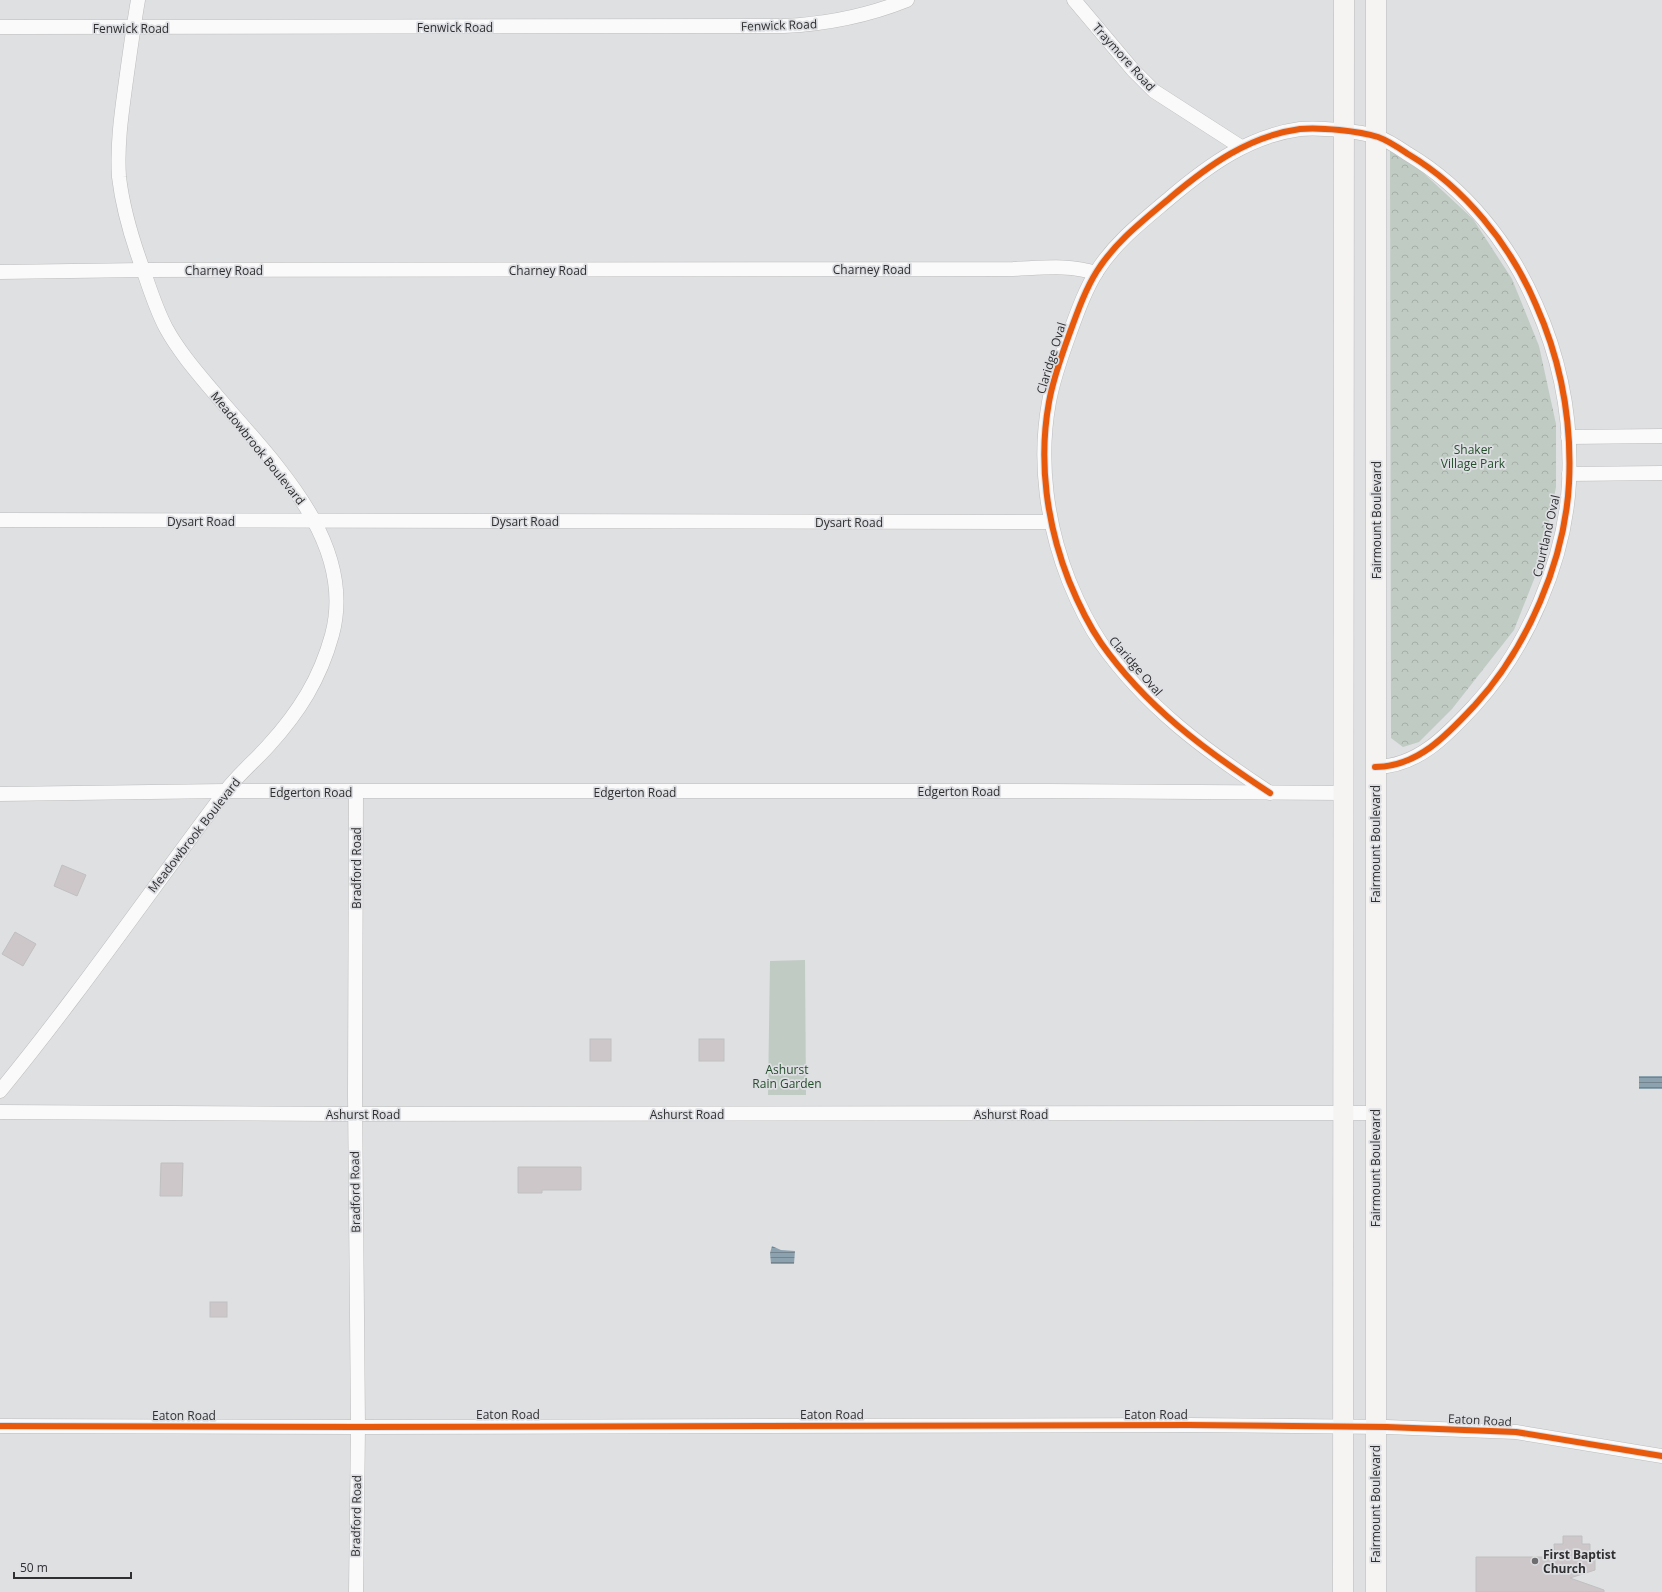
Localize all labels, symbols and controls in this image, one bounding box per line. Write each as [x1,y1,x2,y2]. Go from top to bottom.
street label: Fenwick Road [741,15,817,35]
street label: Fenwick Road [417,19,493,36]
street label: Traymore Road [1089,19,1159,95]
street label: Fenwick Road [93,20,169,37]
street label: Charney Road [833,261,911,278]
street label: Charney Road [185,262,263,279]
street label: Charney Road [509,262,587,279]
street label: Claridge Oval [1032,320,1070,396]
street label: Meadowbrook Boulevard [207,388,309,508]
park label: Shaker Village Park [1441,441,1506,472]
street label: Fairmount Boulevard [1368,461,1385,579]
street label: Courtland Oval [1528,493,1564,579]
street label: Dysart Road [167,513,235,530]
street label: Dysart Road [491,513,559,530]
street label: Dysart Road [815,514,883,531]
street label: Claridge Oval [1105,633,1167,699]
street label: Meadowbrook Boulevard [144,774,244,896]
street label: Edgerton Road [918,783,1000,800]
street label: Edgerton Road [270,784,352,801]
street label: Edgerton Road [594,784,676,801]
street label: Fairmount Boulevard [1367,785,1384,903]
street label: Bradford Road [348,827,365,909]
park label: Ashurst Rain Garden [752,1061,822,1092]
street label: Ashurst Road [326,1106,400,1123]
street label: Ashurst Road [650,1106,724,1123]
street label: Ashurst Road [974,1106,1048,1123]
street label: Fairmount Boulevard [1367,1109,1384,1227]
street label: Bradford Road [346,1151,364,1233]
street label: Eaton Road [476,1406,540,1423]
street label: Eaton Road [800,1406,864,1423]
street label: Eaton Road [1124,1406,1188,1423]
street label: Eaton Road [152,1407,216,1424]
street label: Eaton Road [1448,1410,1512,1430]
street label: Fairmount Boulevard [1367,1445,1384,1563]
street label: Bradford Road [347,1475,365,1557]
place label: First Baptist Church [1543,1546,1616,1577]
scale bar [14,1554,131,1580]
marker: First Baptist Church [1530,1556,1540,1566]
text: 50 m [20,1559,48,1576]

